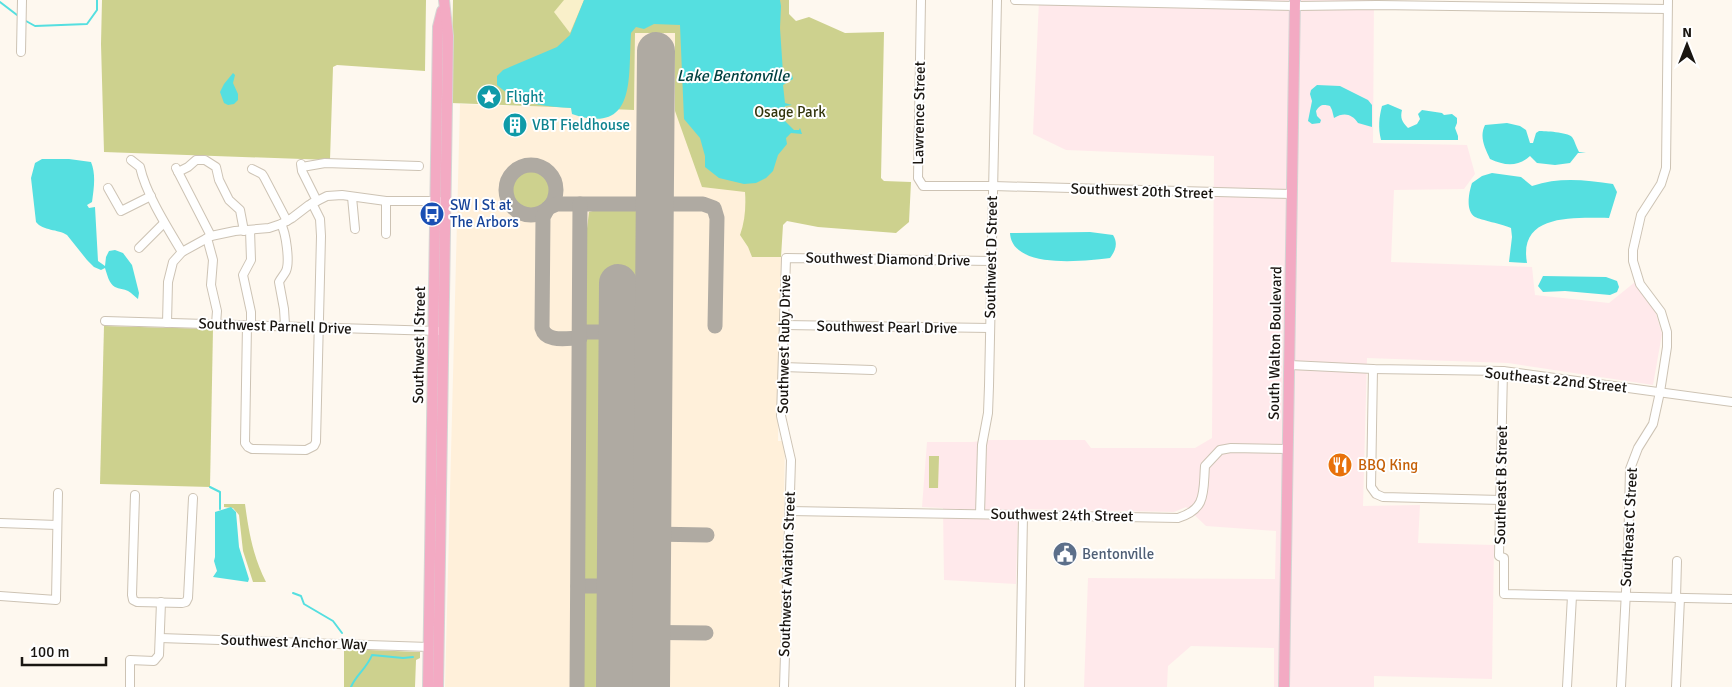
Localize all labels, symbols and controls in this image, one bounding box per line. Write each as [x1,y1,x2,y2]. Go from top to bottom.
north arrow [1662,20,1712,70]
text: N [1682,24,1692,41]
street label: Lawrence Street [909,61,929,165]
water label: Lake Bentonville [677,66,790,86]
place icon: Flight [476,84,502,110]
place label: Flight [506,88,544,106]
park label: Osage Park [754,103,826,121]
building icon: VBT Fieldhouse [502,112,528,138]
place label: VBT Fieldhouse [532,116,630,134]
street label: Southwest 20th Street [1070,180,1214,202]
street label: Southwest D Street [981,195,1001,319]
place label: SW I St at The Arbors [450,196,519,231]
bus stop icon: SW I St at The Arbors [419,201,445,227]
street label: Southwest Diamond Drive [805,249,971,269]
street label: South Walton Boulevard [1265,266,1285,420]
street label: Southwest Ruby Drive [774,274,794,414]
street label: Southwest I Street [409,286,429,404]
street label: Southwest Parnell Drive [198,314,352,338]
street label: Southwest Pearl Drive [816,317,958,337]
street label: Southeast 22nd Street [1484,364,1628,396]
street label: Southeast B Street [1491,425,1511,545]
restaurant icon: BBQ King [1327,452,1353,478]
place label: BBQ King [1358,456,1418,474]
street label: Southeast C Street [1617,467,1641,587]
street label: Southwest Aviation Street [775,491,799,657]
street label: Southwest 24th Street [990,505,1134,525]
public building icon: Bentonville [1052,541,1078,567]
place label: Bentonville [1082,545,1154,563]
street label: Southwest Anchor Way [220,630,368,654]
scale bar [22,634,106,666]
text: 100 m [30,643,70,661]

